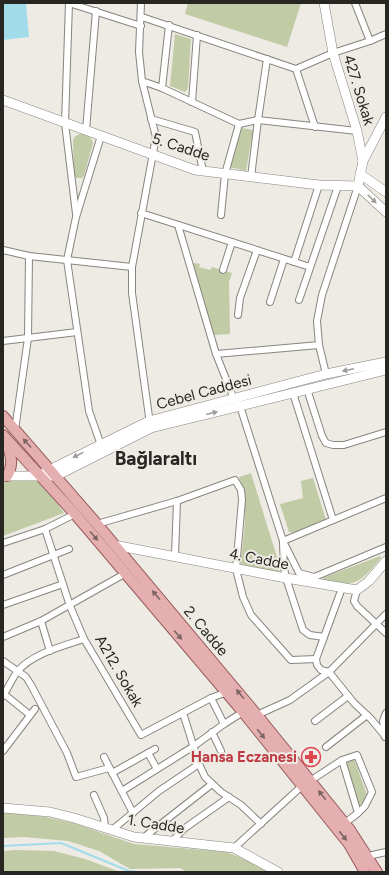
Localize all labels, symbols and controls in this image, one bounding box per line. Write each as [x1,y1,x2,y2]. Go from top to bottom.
street label: 427. Sokak [340,53,378,128]
street label: 5. Cadde [150,129,212,165]
one-way arrow [367,194,377,204]
one-way arrow [342,367,354,373]
street label: Cebel Caddesi [154,371,254,413]
one-way arrow [206,409,218,415]
one-way arrow [22,437,31,448]
district label: Bağlaraltı [115,447,197,470]
one-way arrow [72,452,84,458]
one-way arrow [89,530,98,541]
street label: 4. Cadde [228,544,290,574]
one-way arrow [151,589,160,600]
street label: 2. Cadde [180,602,232,660]
one-way arrow [173,630,182,640]
street label: A212. Sokak [91,632,147,711]
one-way arrow [235,689,244,699]
one-way arrow [257,729,266,740]
pharmacy icon: Hansa Eczanesi [300,746,322,768]
place label: Hansa Eczanesi [191,748,297,766]
one-way arrow [317,790,326,800]
street label: 1. Cadde [126,811,186,837]
one-way arrow [338,830,347,841]

